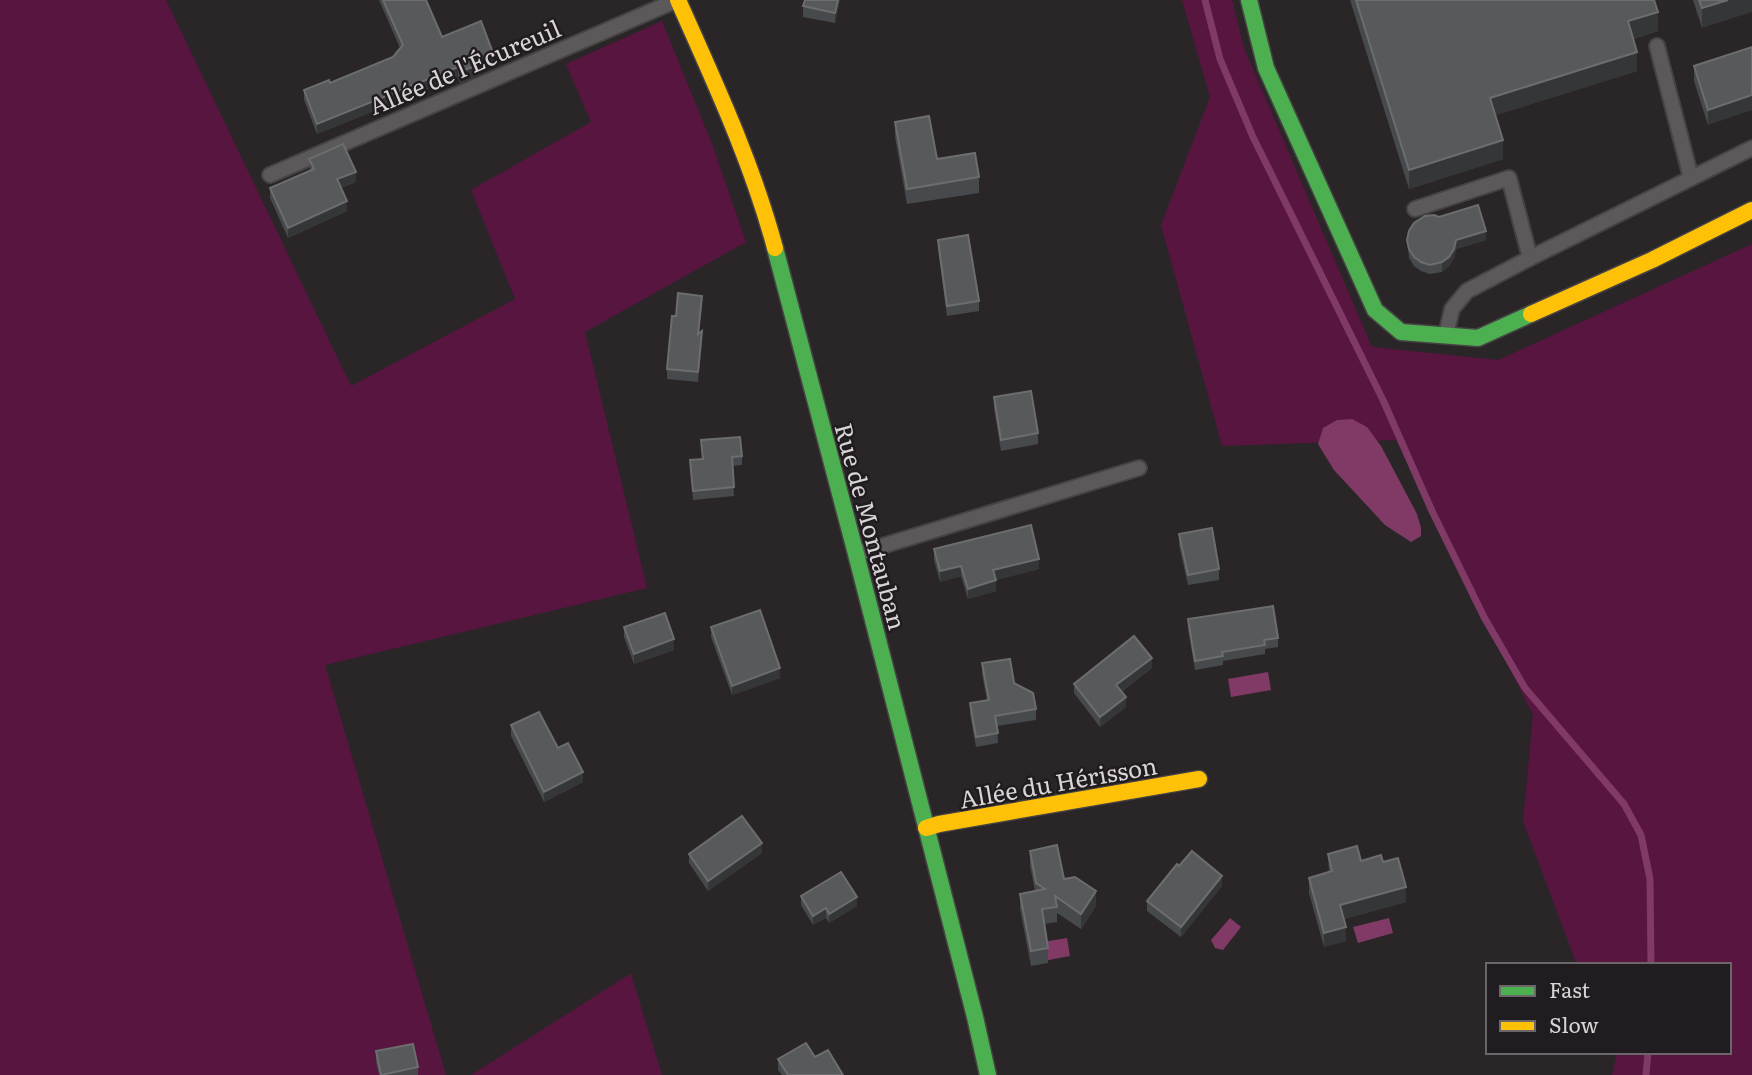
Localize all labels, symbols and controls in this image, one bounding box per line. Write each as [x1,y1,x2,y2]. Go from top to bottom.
street label: Allée de l'Écureuil [362,10,566,122]
street label: Rue de Montauban [828,419,916,633]
street label: Allée du Hérisson [956,746,1160,816]
legend [1486,963,1731,1054]
text: Fast [1549,973,1590,1004]
text: Slow [1549,1008,1599,1039]

